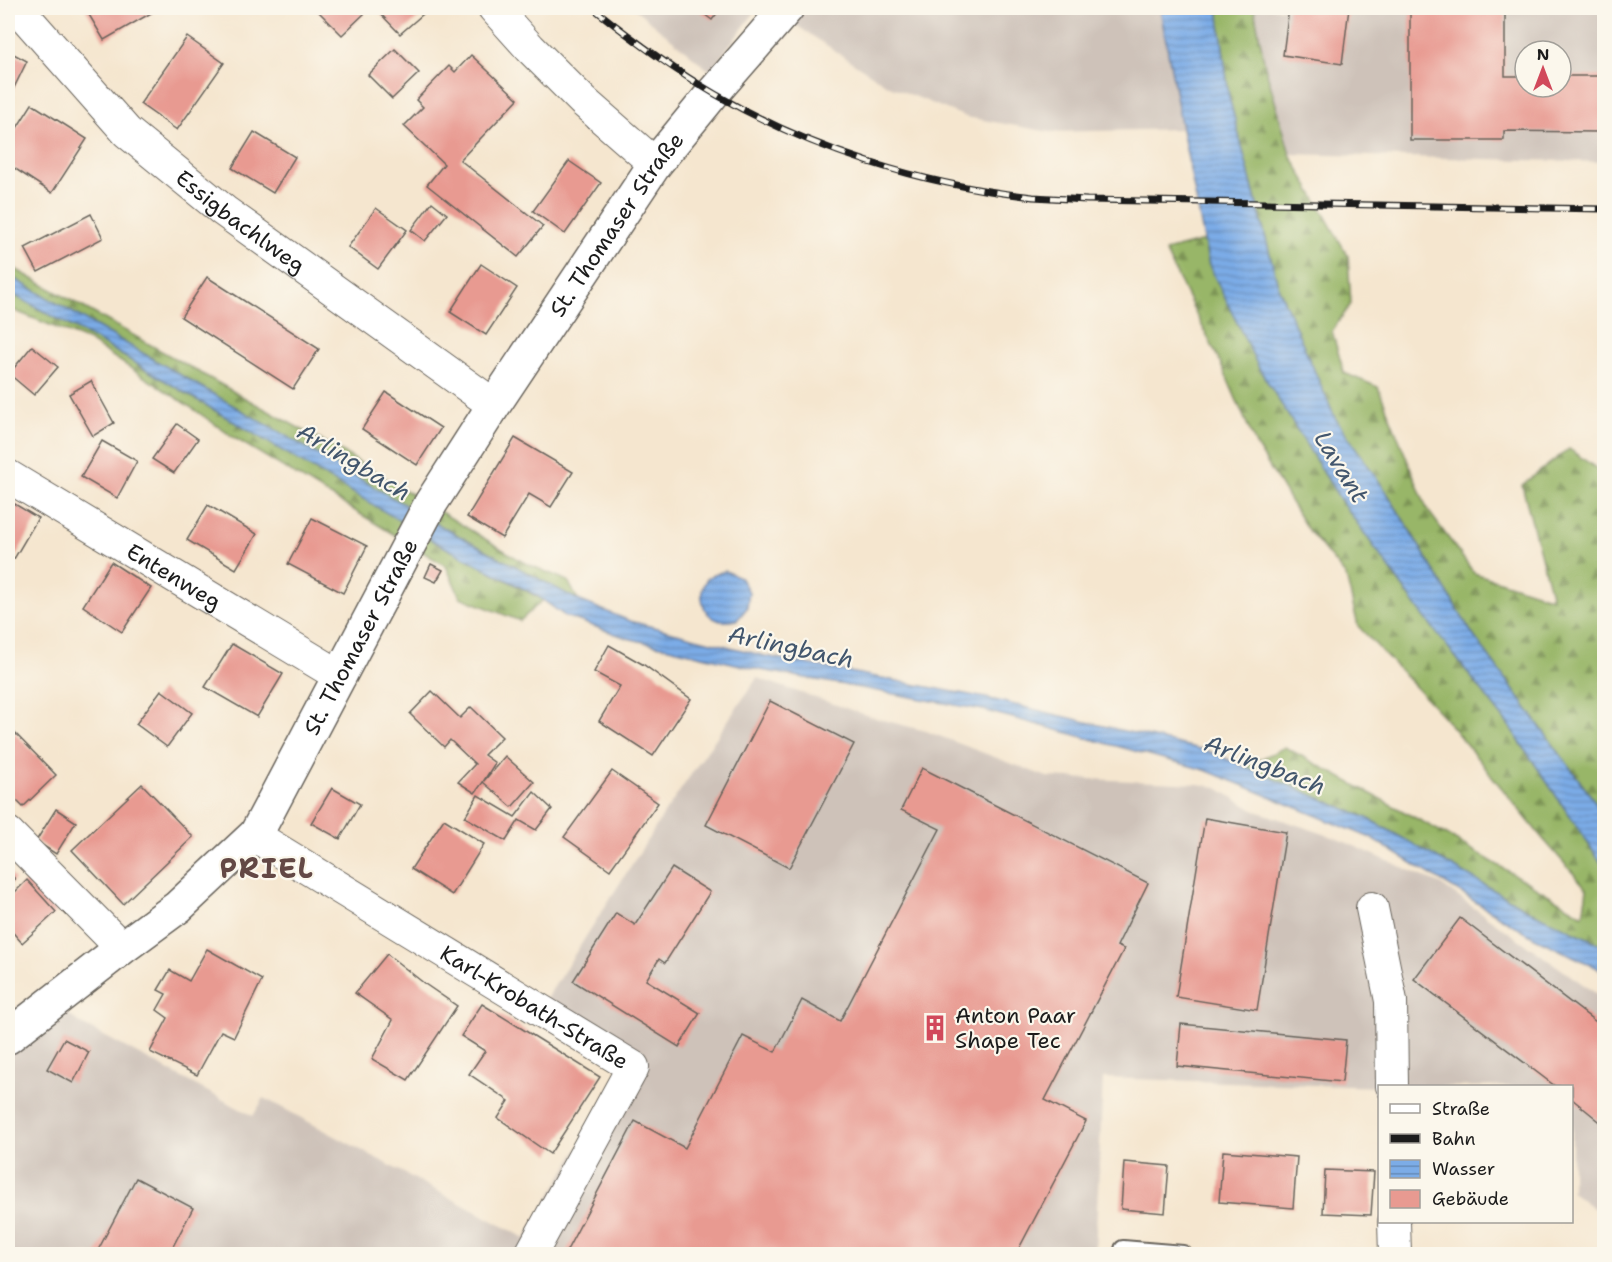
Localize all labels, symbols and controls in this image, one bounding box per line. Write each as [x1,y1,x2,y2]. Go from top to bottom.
north arrow [1513,39,1573,99]
text: N [1537,44,1549,65]
street label: St. Thomaser Straße [543,126,690,322]
street label: Essigbachlweg [170,164,311,280]
water label: Arlingbach [291,415,417,509]
water label: Lavant [1306,425,1376,510]
street label: St. Thomaser Straße [297,534,424,740]
street label: Entenweg [121,537,227,616]
water label: Arlingbach [725,618,857,676]
water label: Arlingbach [1200,727,1330,803]
district label: PRIEL [220,849,314,887]
street label: Karl-Krobath-Straße [435,939,634,1076]
place label: Anton Paar Shape Tec [955,1001,1076,1055]
building icon: Anton Paar Shape Tec [920,1013,950,1043]
legend [1378,1085,1573,1223]
text: Straße [1432,1097,1490,1121]
text: Bahn [1432,1127,1476,1151]
text: Wasser [1432,1157,1495,1181]
text: Gebäude [1432,1187,1509,1211]

